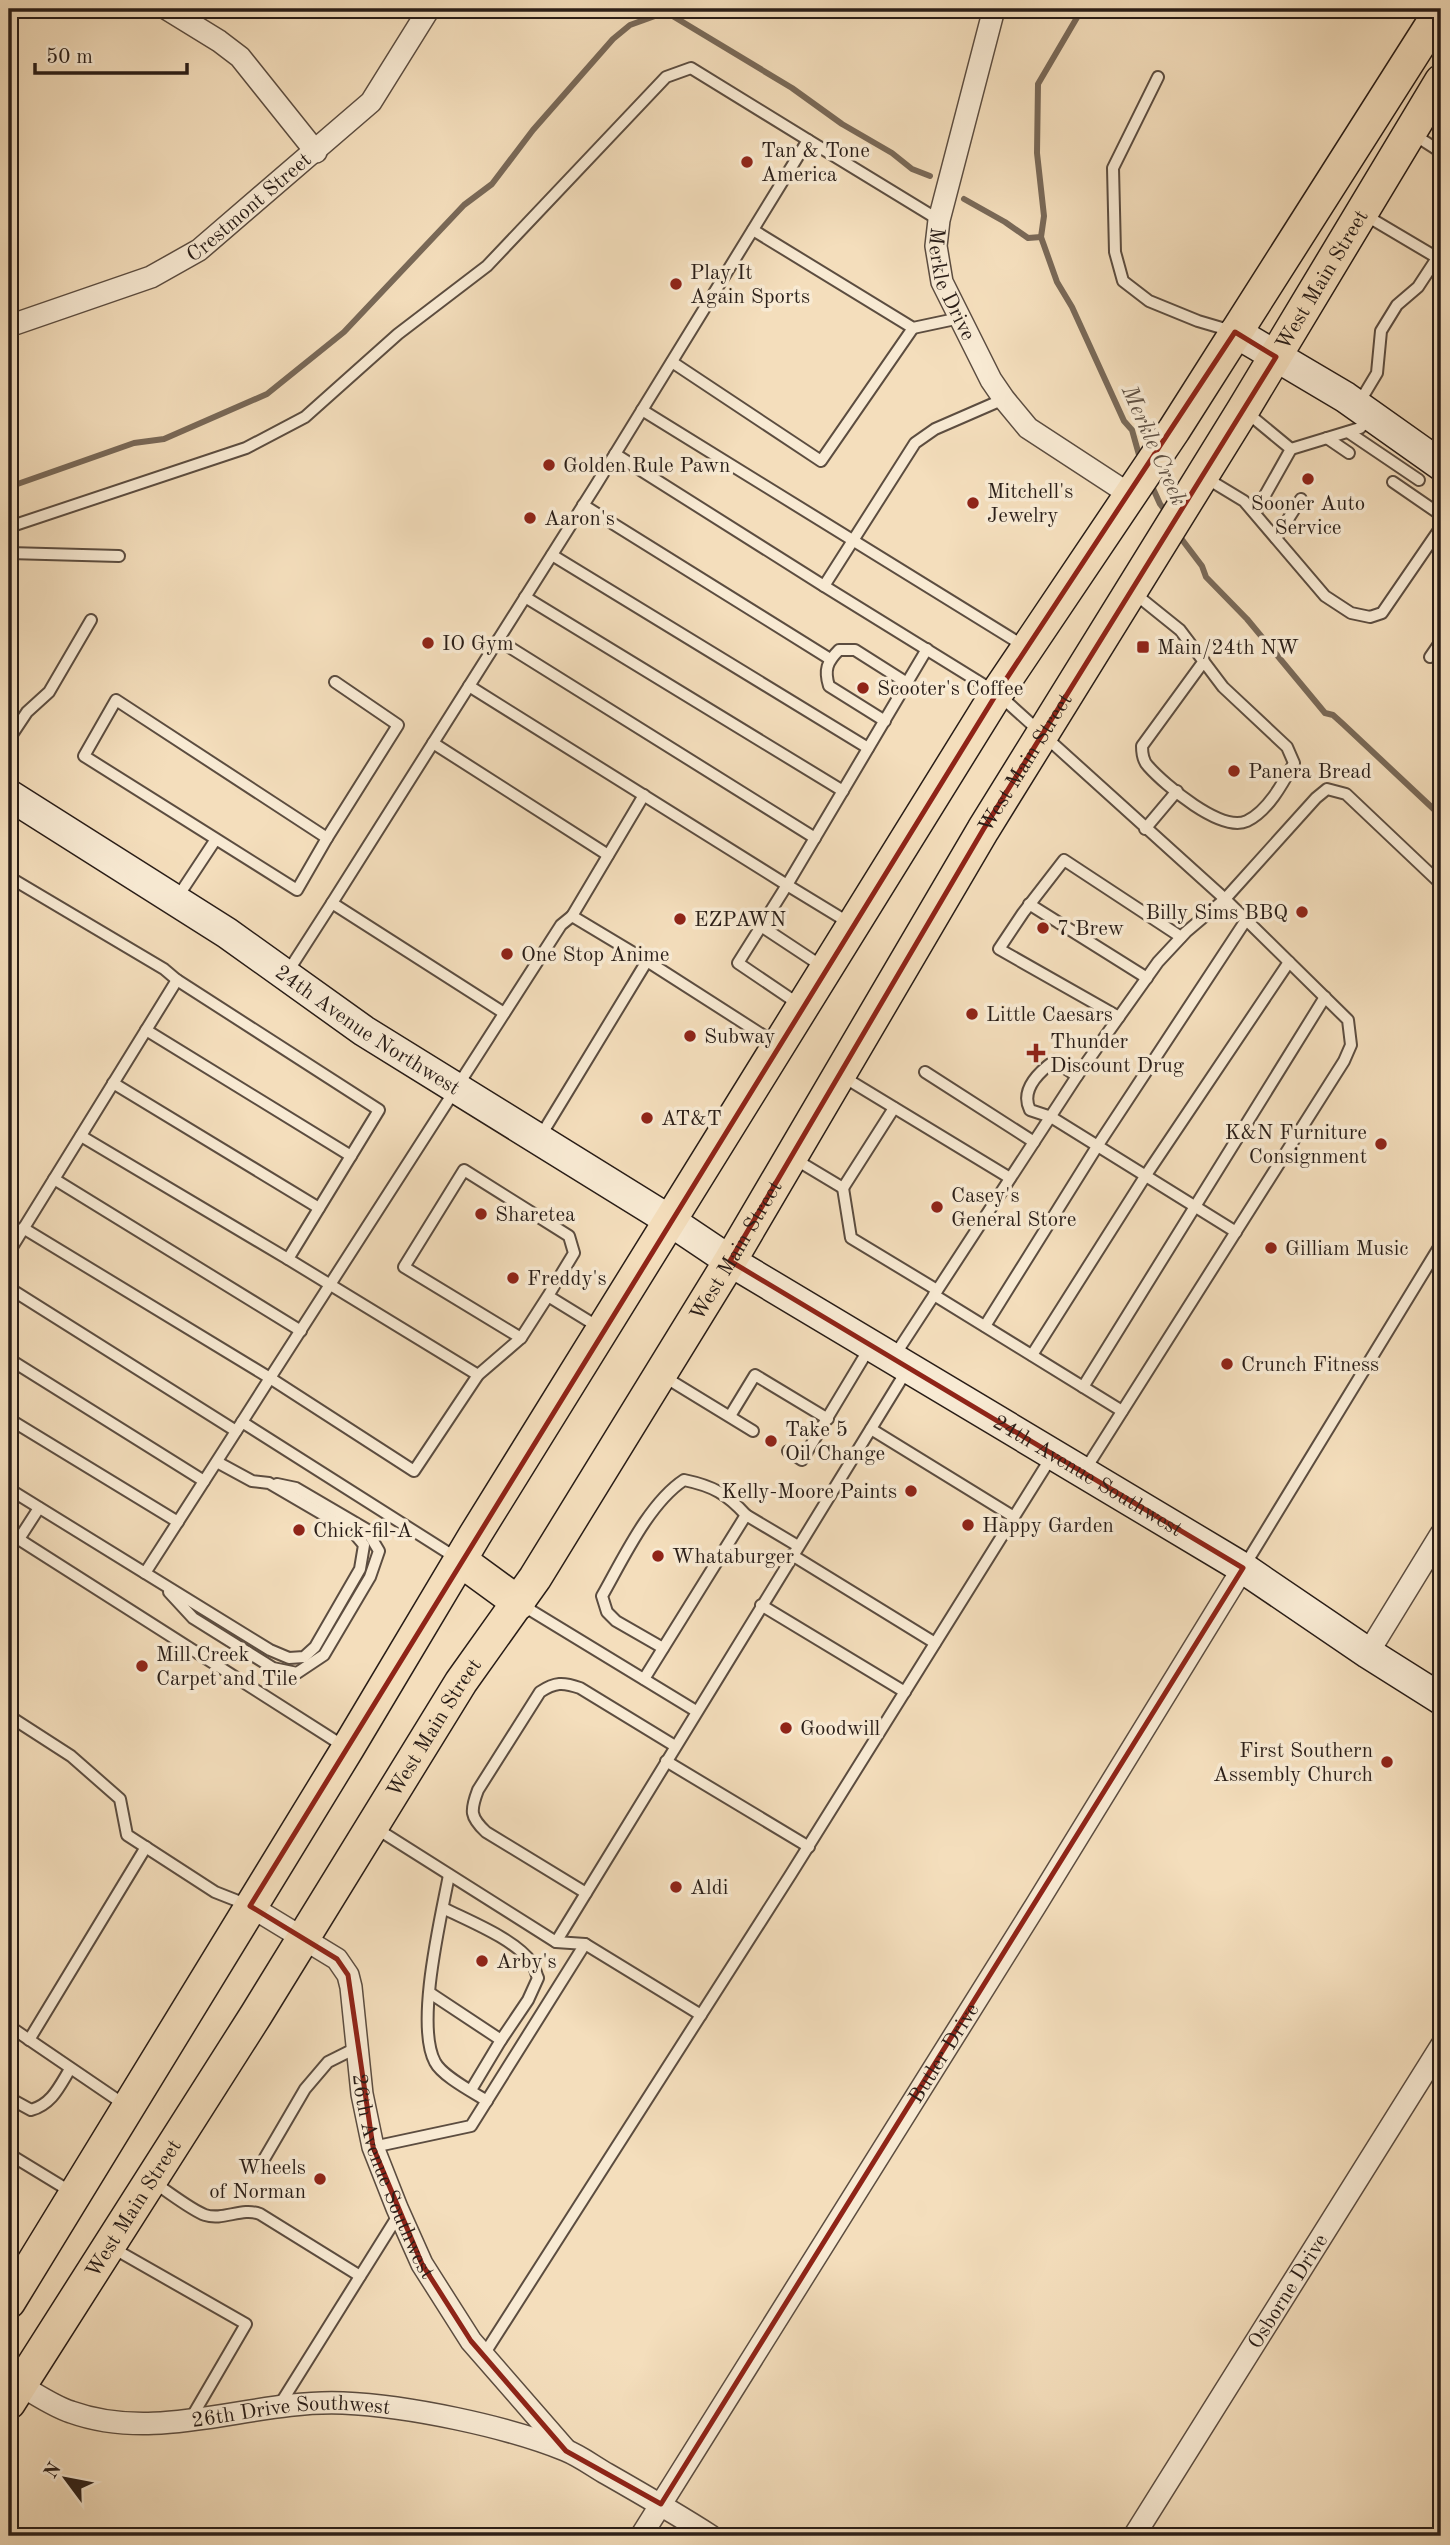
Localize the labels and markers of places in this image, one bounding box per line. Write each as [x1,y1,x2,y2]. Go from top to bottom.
place label: Tan & Tone America [761,141,870,186]
marker: Tan & Tone America [739,154,755,170]
place label: Play It Again Sports [690,263,810,308]
marker: Play It Again Sports [668,276,684,292]
place label: Golden Rule Pawn [563,456,730,477]
marker: Golden Rule Pawn [541,457,557,473]
marker: Sooner Auto Service [1300,471,1316,487]
place label: Mitchell's Jewelry [987,482,1073,527]
place label: Sooner Auto Service [1251,494,1365,539]
marker: Mitchell's Jewelry [965,495,981,511]
place label: Aaron's [544,509,615,530]
marker: Aaron's [522,510,538,526]
place label: IO Gym [442,634,514,655]
marker: IO Gym [420,635,436,651]
place label: Main/24th NW [1157,638,1299,659]
marker: Main/24th NW [1135,639,1151,655]
place label: Scooter's Coffee [877,679,1023,700]
marker: Scooter's Coffee [855,680,871,696]
place label: Panera Bread [1248,762,1372,783]
marker: Panera Bread [1226,763,1242,779]
place label: Billy Sims BBQ [1145,903,1288,924]
marker: Billy Sims BBQ [1294,904,1310,920]
place label: EZPAWN [694,910,786,931]
marker: EZPAWN [672,911,688,927]
place label: 7 Brew [1057,919,1124,940]
marker: 7 Brew [1035,920,1051,936]
place label: One Stop Anime [521,945,670,966]
marker: One Stop Anime [499,946,515,962]
place label: Little Caesars [986,1005,1113,1026]
marker: Little Caesars [964,1006,980,1022]
place label: Subway [704,1027,775,1048]
marker: Subway [682,1028,698,1044]
place label: Thunder Discount Drug [1050,1032,1185,1077]
marker: Thunder Discount Drug [1028,1045,1044,1061]
place label: AT&T [661,1109,722,1130]
marker: AT&T [639,1110,655,1126]
place label: K&N Furniture Consignment [1225,1123,1367,1168]
marker: K&N Furniture Consignment [1373,1136,1389,1152]
place label: Casey's General Store [951,1186,1076,1231]
marker: Casey's General Store [929,1199,945,1215]
place label: Sharetea [495,1205,575,1226]
marker: Sharetea [473,1206,489,1222]
place label: Gilliam Music [1285,1239,1408,1260]
marker: Gilliam Music [1263,1240,1279,1256]
place label: Freddy's [527,1269,607,1290]
marker: Freddy's [505,1270,521,1286]
place label: Crunch Fitness [1241,1355,1379,1376]
marker: Crunch Fitness [1219,1356,1235,1372]
place label: Take 5 Oil Change [785,1420,885,1465]
marker: Take 5 Oil Change [763,1433,779,1449]
place label: Kelly-Moore Paints [721,1482,897,1503]
marker: Kelly-Moore Paints [903,1483,919,1499]
place label: Happy Garden [982,1516,1114,1537]
marker: Happy Garden [960,1517,976,1533]
place label: Chick-fil-A [313,1521,413,1542]
marker: Chick-fil-A [291,1522,307,1538]
place label: Whataburger [672,1547,795,1568]
marker: Whataburger [650,1548,666,1564]
place label: Mill Creek Carpet and Tile [156,1645,297,1690]
marker: Mill Creek Carpet and Tile [134,1658,150,1674]
place label: Goodwill [800,1719,881,1740]
marker: Goodwill [778,1720,794,1736]
place label: First Southern Assembly Church [1213,1741,1373,1786]
marker: First Southern Assembly Church [1379,1754,1395,1770]
place label: Aldi [690,1878,728,1899]
marker: Aldi [668,1879,684,1895]
place label: Arby's [496,1952,557,1973]
marker: Arby's [474,1953,490,1969]
place label: Wheels of Norman [209,2158,306,2203]
marker: Wheels of Norman [312,2171,328,2187]

